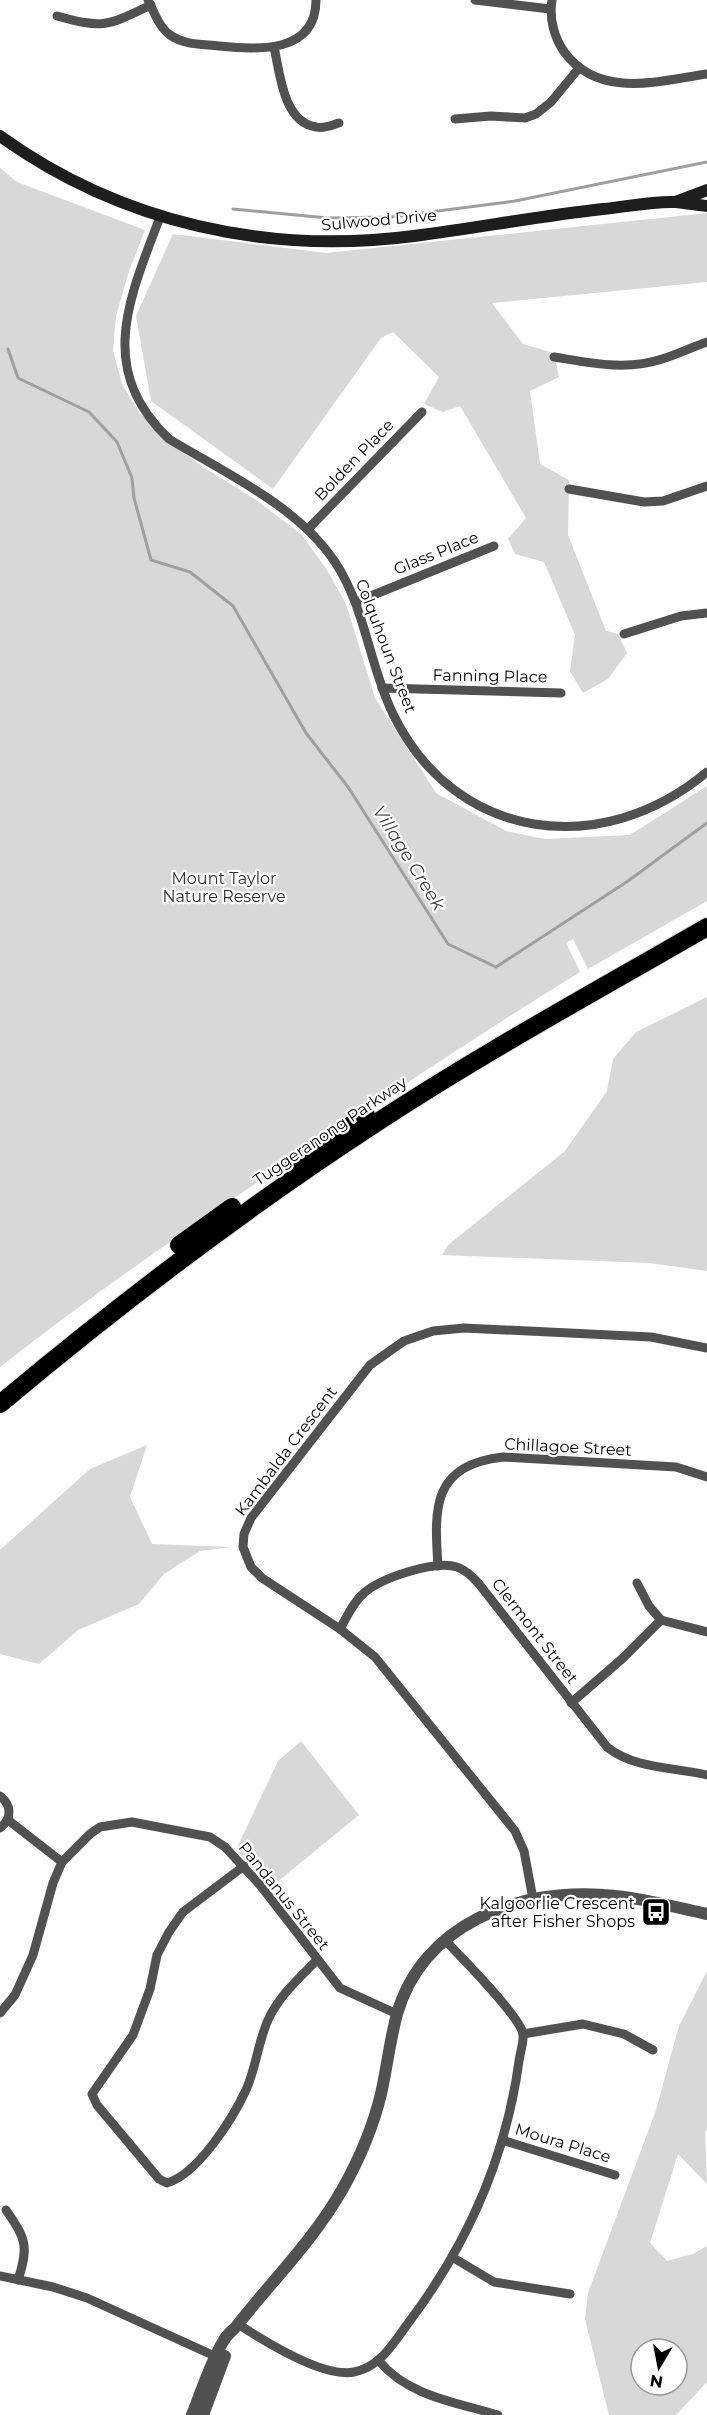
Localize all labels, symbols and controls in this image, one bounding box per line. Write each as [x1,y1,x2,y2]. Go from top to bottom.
street label: Sulwood Drive [321,205,437,235]
street label: Bolden Place [310,415,398,505]
street label: Glass Place [391,527,481,579]
street label: Colquhoun Street [352,576,420,716]
street label: Fanning Place [432,665,548,687]
water label: Village Creek [368,802,451,916]
park label: Mount Taylor Nature Reserve [162,869,286,906]
street label: Tuggeranong Parkway [250,1072,411,1189]
street label: Kambalda Crescent [231,1382,341,1520]
street label: Chillagoe Street [504,1434,633,1460]
street label: Clermont Street [488,1575,582,1688]
street label: Pandanus Street [235,1838,334,1954]
place label: Kalgoorlie Crescent after Fisher Shops [479,1894,635,1931]
bus stop icon: Kalgoorlie Crescent after Fisher Shops [640,1896,672,1928]
street label: Moura Place [513,2119,613,2167]
north arrow [629,2337,689,2397]
text: N [648,2371,665,2392]

